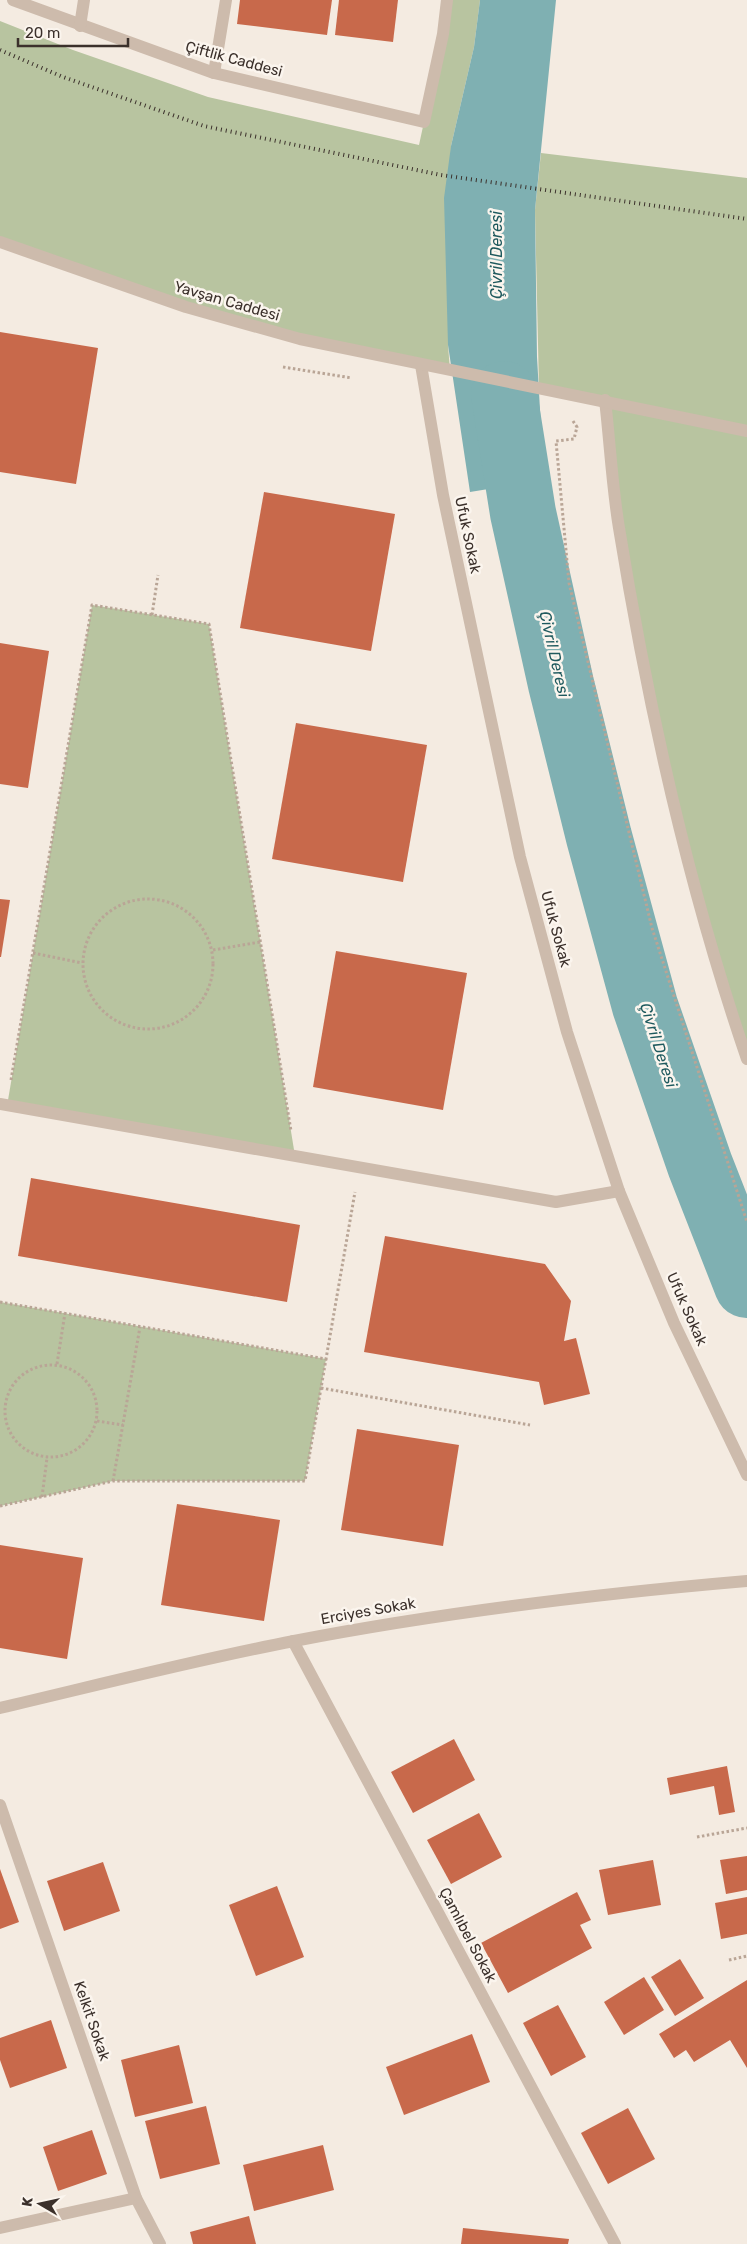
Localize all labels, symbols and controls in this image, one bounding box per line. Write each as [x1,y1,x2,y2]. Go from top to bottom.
scale bar [18,15,128,47]
text: 20 m [25,24,60,42]
street label: Çiftlik Caddesi [184,37,284,81]
water label: Çivril Deresi [487,210,506,299]
street label: Yavşan Caddesi [172,277,282,325]
street label: Ufuk Sokak [451,495,485,575]
water label: Çivril Deresi [535,609,574,700]
street label: Ufuk Sokak [537,889,575,969]
water label: Çivril Deresi [636,1000,682,1091]
street label: Ufuk Sokak [663,1270,711,1349]
street label: Erciyes Sokak [319,1594,417,1628]
street label: Çamlıbel Sokak [435,1884,501,1986]
street label: Kelkit Sokak [70,1979,114,2063]
north arrow [15,2179,65,2229]
text: K [19,2195,37,2208]

